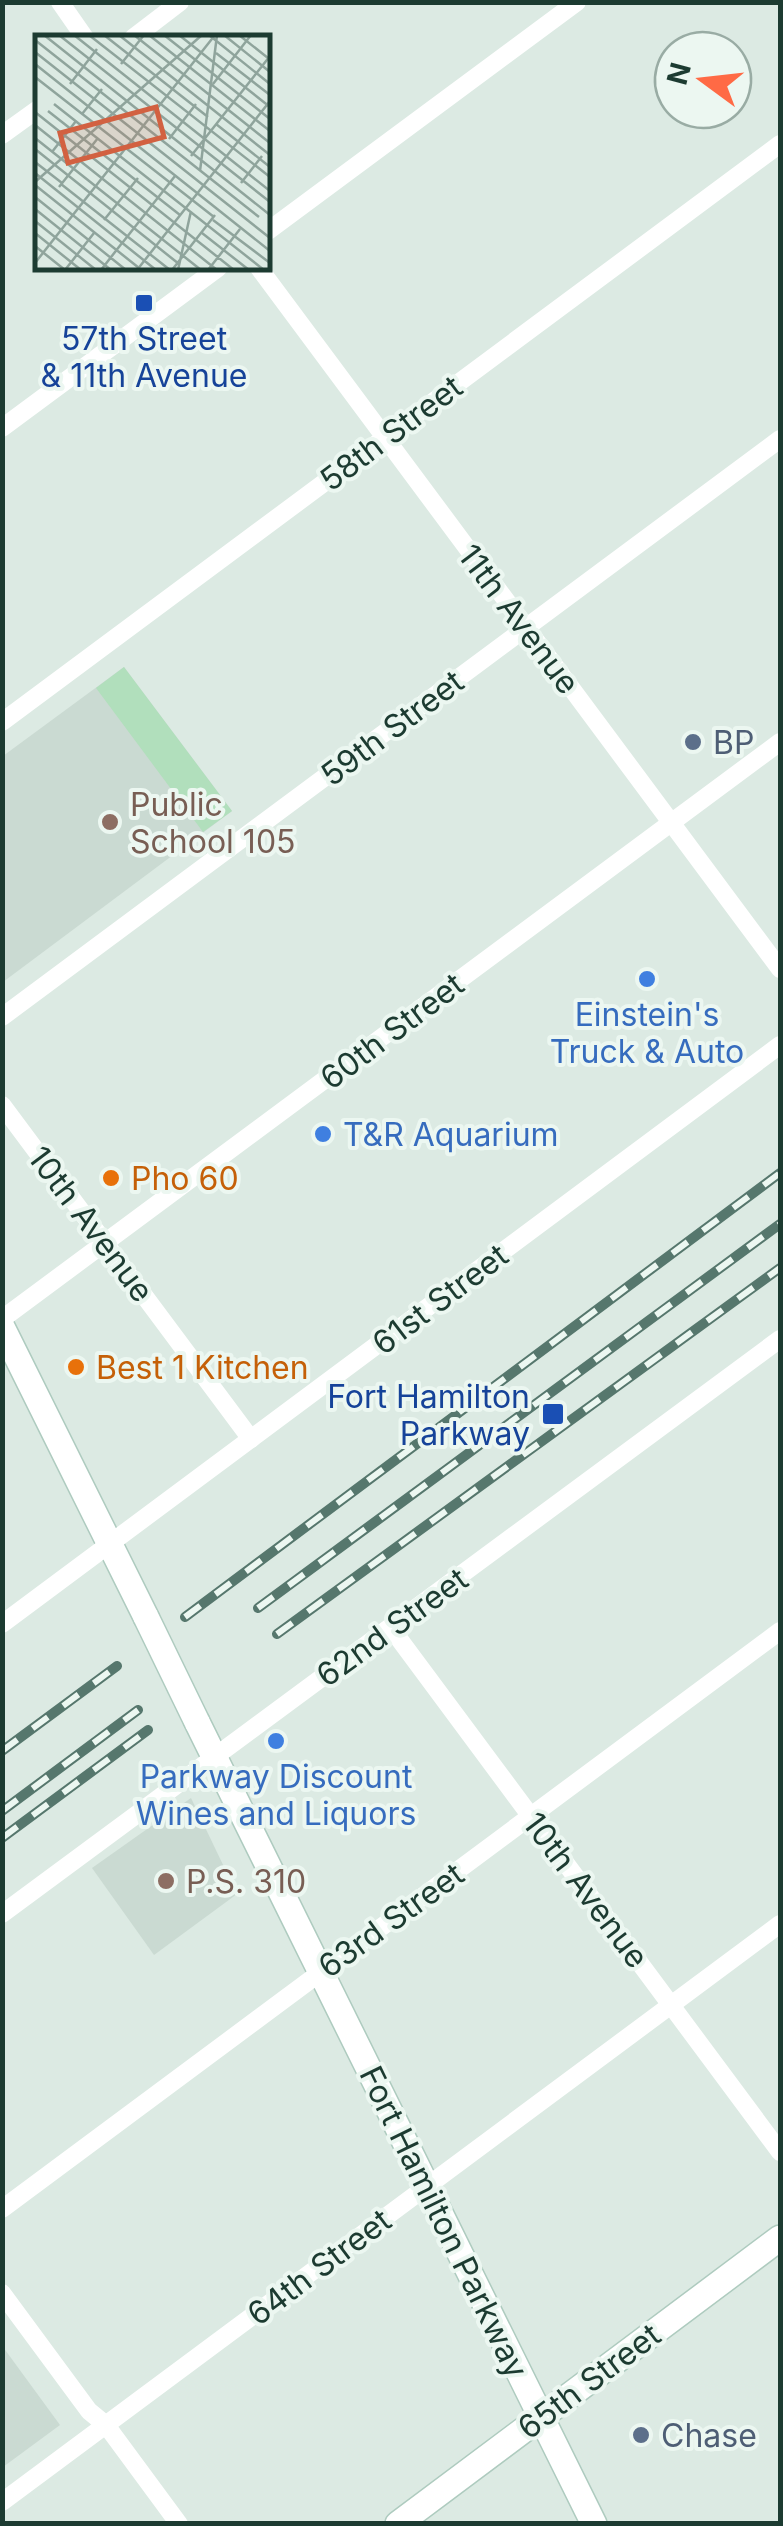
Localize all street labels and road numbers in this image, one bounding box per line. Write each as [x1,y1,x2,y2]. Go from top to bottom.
street label: 58th Street [312,367,470,499]
street label: 11th Avenue [450,536,588,702]
street label: 59th Street [313,662,471,794]
street label: 60th Street [313,965,471,1097]
street label: 10th Avenue [20,1139,162,1309]
street label: 61st Street [365,1235,515,1363]
street label: 62nd Street [309,1559,475,1695]
street label: 10th Avenue [515,1805,657,1975]
street label: 63rd Street [311,1854,471,1986]
street label: Fort Hamilton Parkway [352,2060,536,2384]
street label: 64th Street [240,2201,398,2333]
street label: 65th Street [510,2315,668,2447]

